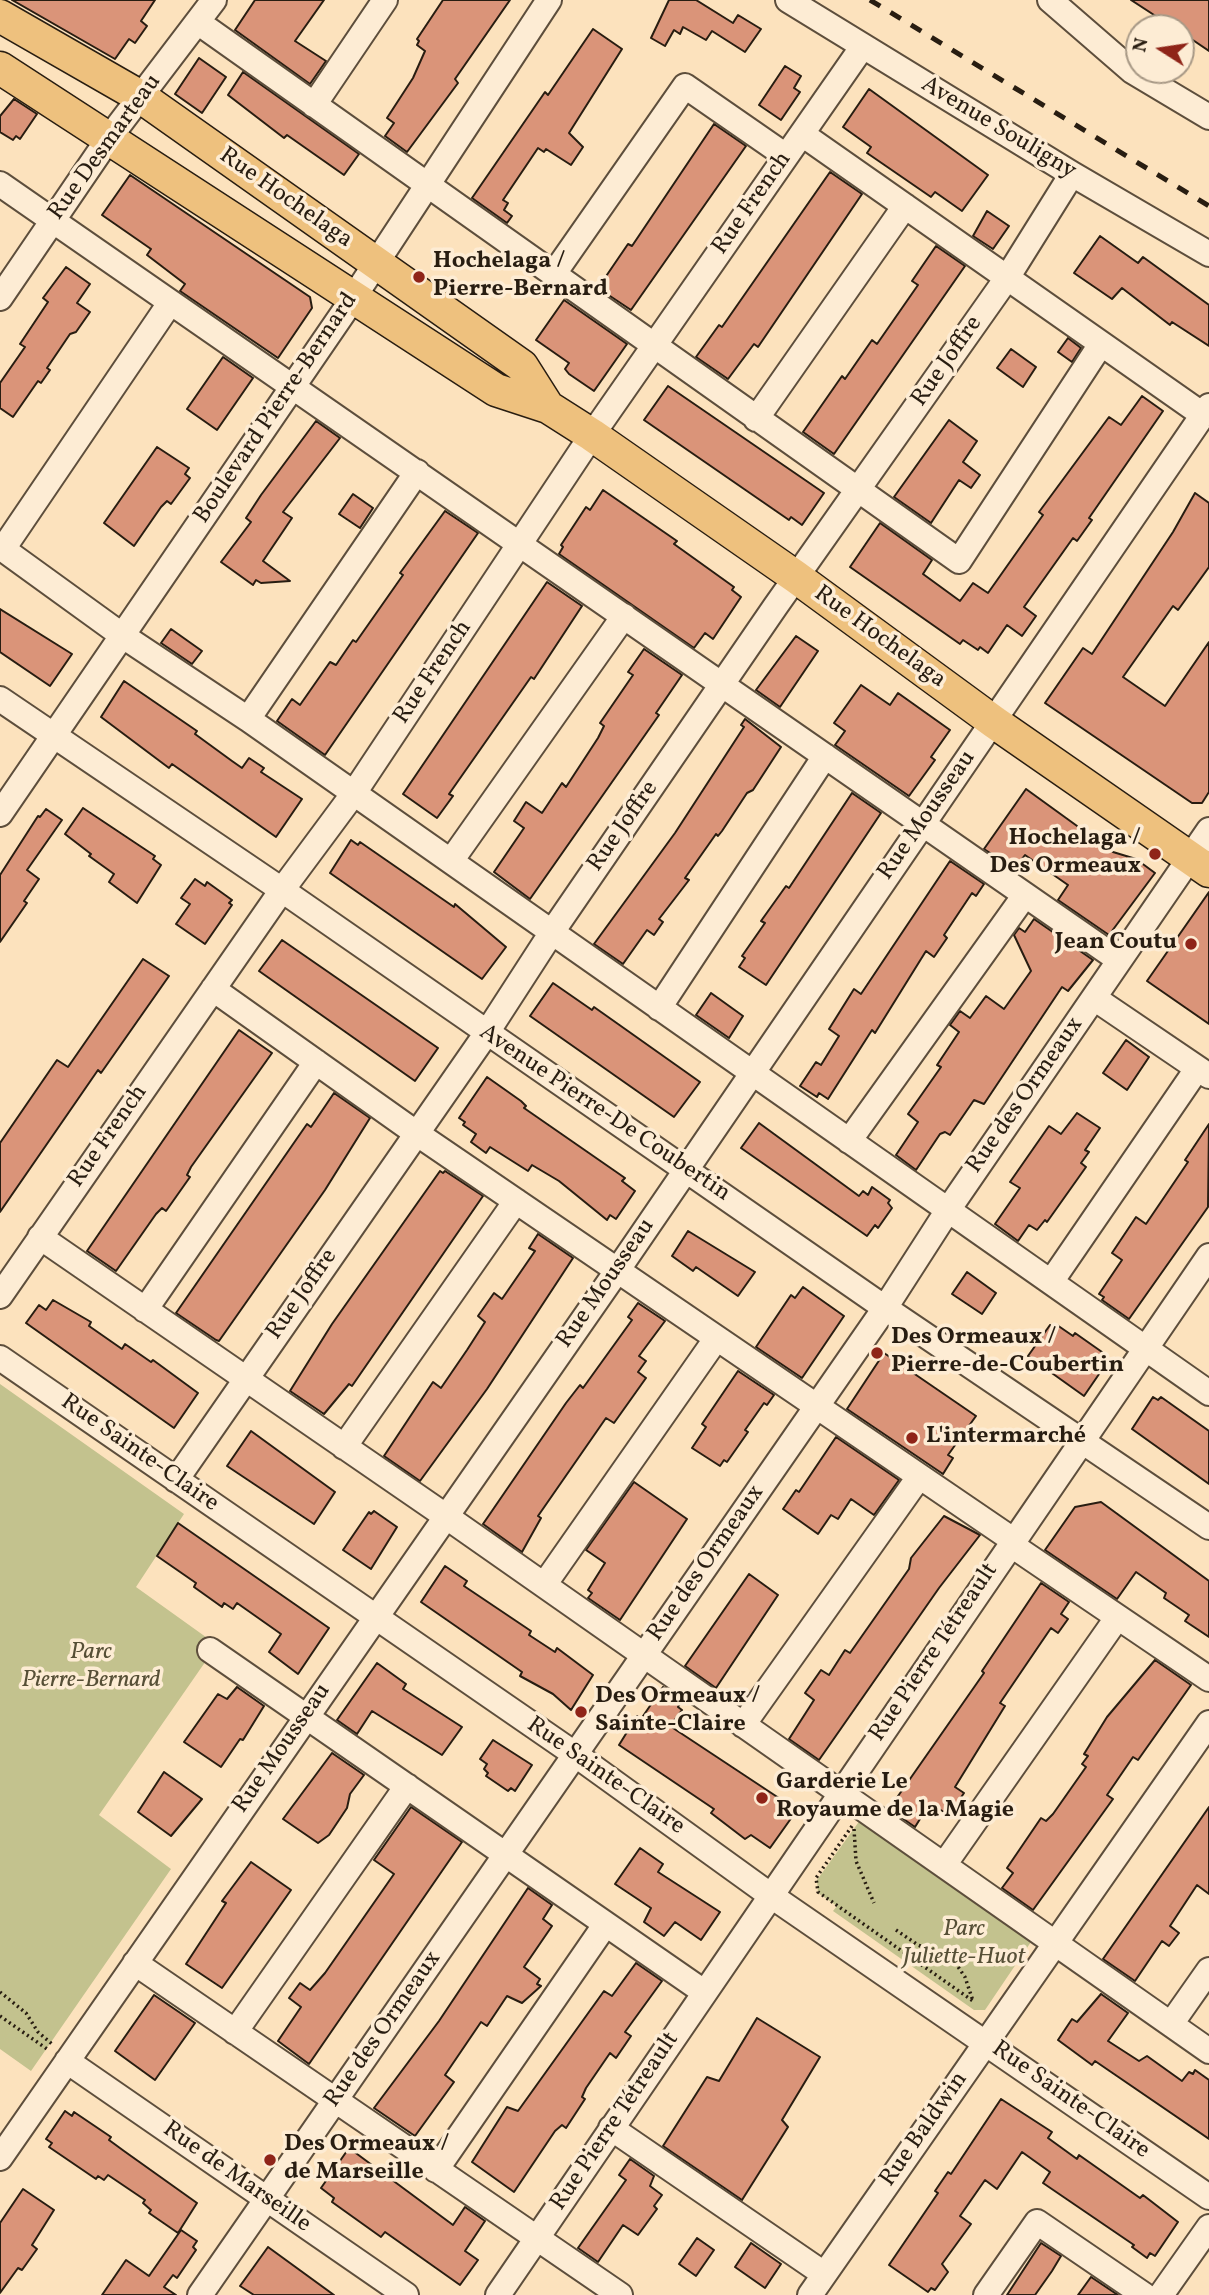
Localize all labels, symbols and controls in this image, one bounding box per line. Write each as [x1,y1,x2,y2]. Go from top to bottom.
north arrow [1125,14,1195,84]
text: N [1127,36,1156,55]
street label: Rue Desmarteau [43,69,169,227]
street label: Avenue Souligny [915,71,1081,187]
street label: Rue Hochelaga [213,142,357,256]
street label: Rue French [707,147,799,261]
place label: Hochelaga / Pierre-Bernard [433,249,608,305]
marker: Hochelaga / Pierre-Bernard [411,269,427,285]
street label: Boulevard Pierre-Bernard [189,288,365,530]
street label: Rue Joffre [906,311,990,413]
street label: Rue Hochelaga [807,580,951,696]
street label: Rue French [389,616,479,730]
street label: Rue Mousseau [873,746,983,886]
street label: Rue Joffre [582,776,666,878]
place label: Hochelaga / Des Ormeaux [990,826,1141,882]
marker: Hochelaga / Des Ormeaux [1147,846,1163,862]
place label: Jean Coutu [1055,930,1177,958]
marker: Jean Coutu [1183,936,1199,952]
street label: Rue des Ormeaux [961,1012,1091,1180]
street label: Avenue Pierre-De Coubertin [473,1019,735,1209]
street label: Rue French [63,1080,155,1194]
street label: Rue Mousseau [552,1214,662,1354]
street label: Rue Joffre [261,1244,345,1346]
place label: Des Ormeaux / Pierre-de-Coubertin [891,1325,1124,1381]
marker: Des Ormeaux / Pierre-de-Coubertin [869,1345,885,1361]
street label: Rue Sainte-Claire [54,1389,224,1519]
place label: L'intermarché [926,1424,1086,1452]
marker: L'intermarché [904,1430,920,1446]
street label: Rue des Ormeaux [642,1480,772,1648]
street label: Rue Pierre Tétreault [865,1558,1005,1748]
park label: Parc Pierre-Bernard [21,1640,161,1696]
street label: Rue Mousseau [228,1679,338,1819]
place label: Des Ormeaux / Sainte-Claire [595,1684,760,1740]
marker: Des Ormeaux / Sainte-Claire [573,1704,589,1720]
street label: Rue Sainte-Claire [520,1712,690,1842]
place label: Garderie Le Royaume de la Magie [776,1770,1014,1826]
marker: Garderie Le Royaume de la Magie [754,1790,770,1806]
park label: Parc Juliette-Huot [903,1917,1025,1973]
street label: Rue des Ormeaux [319,1946,449,2114]
street label: Rue Pierre Tétreault [546,2027,686,2217]
street label: Rue Sainte-Claire [985,2036,1155,2166]
street label: Rue Baldwin [875,2067,975,2193]
street label: Rue de Marseille [156,2116,316,2240]
place label: Des Ormeaux / de Marseille [284,2132,449,2188]
marker: Des Ormeaux / de Marseille [262,2152,278,2168]

